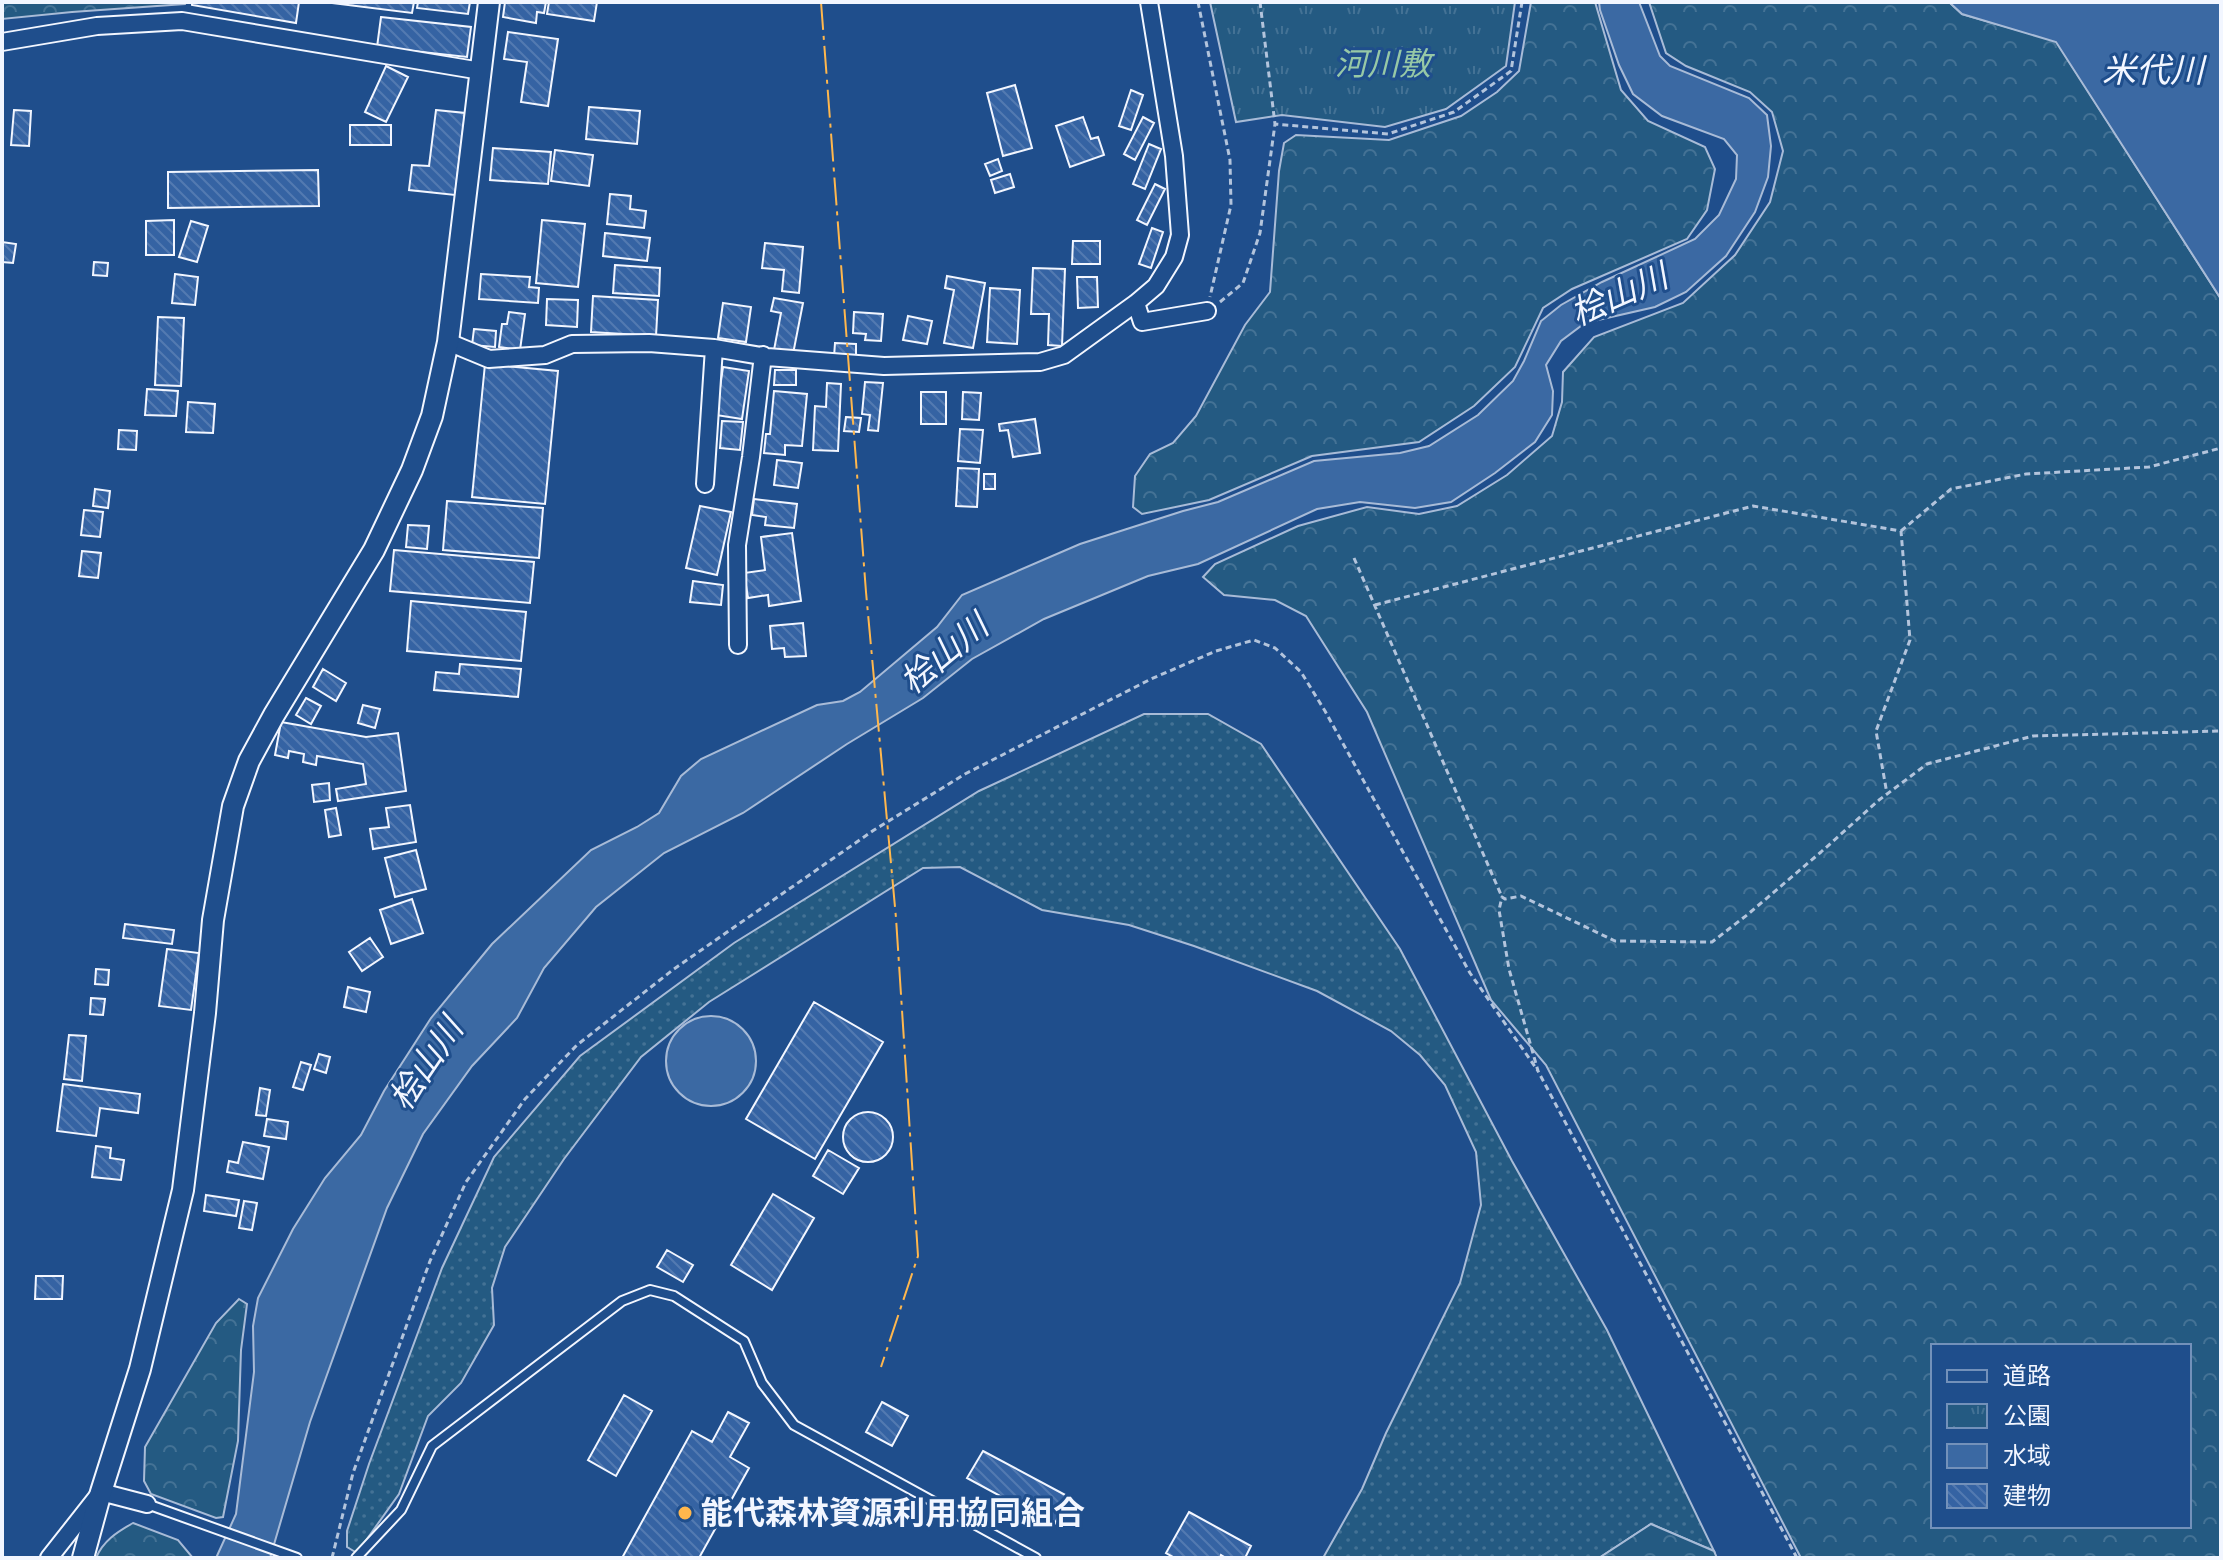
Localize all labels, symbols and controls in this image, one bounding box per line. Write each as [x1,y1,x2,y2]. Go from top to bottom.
park label: 河川敷 [1335,45,1435,83]
water label: 米代川 [2102,50,2207,91]
water label: 桧山川 [1564,254,1677,334]
water label: 桧山川 [892,604,999,702]
water label: 桧山川 [380,1008,473,1118]
legend [1931,1344,2191,1528]
text: 道路 [2003,1361,2051,1390]
text: 公園 [2003,1401,2051,1430]
text: 水域 [2003,1441,2051,1470]
text: 建物 [2003,1481,2051,1510]
place label: 能代森林資源利用協同組合 [701,1494,1085,1532]
marker: 能代森林資源利用協同組合 [676,1504,694,1522]

